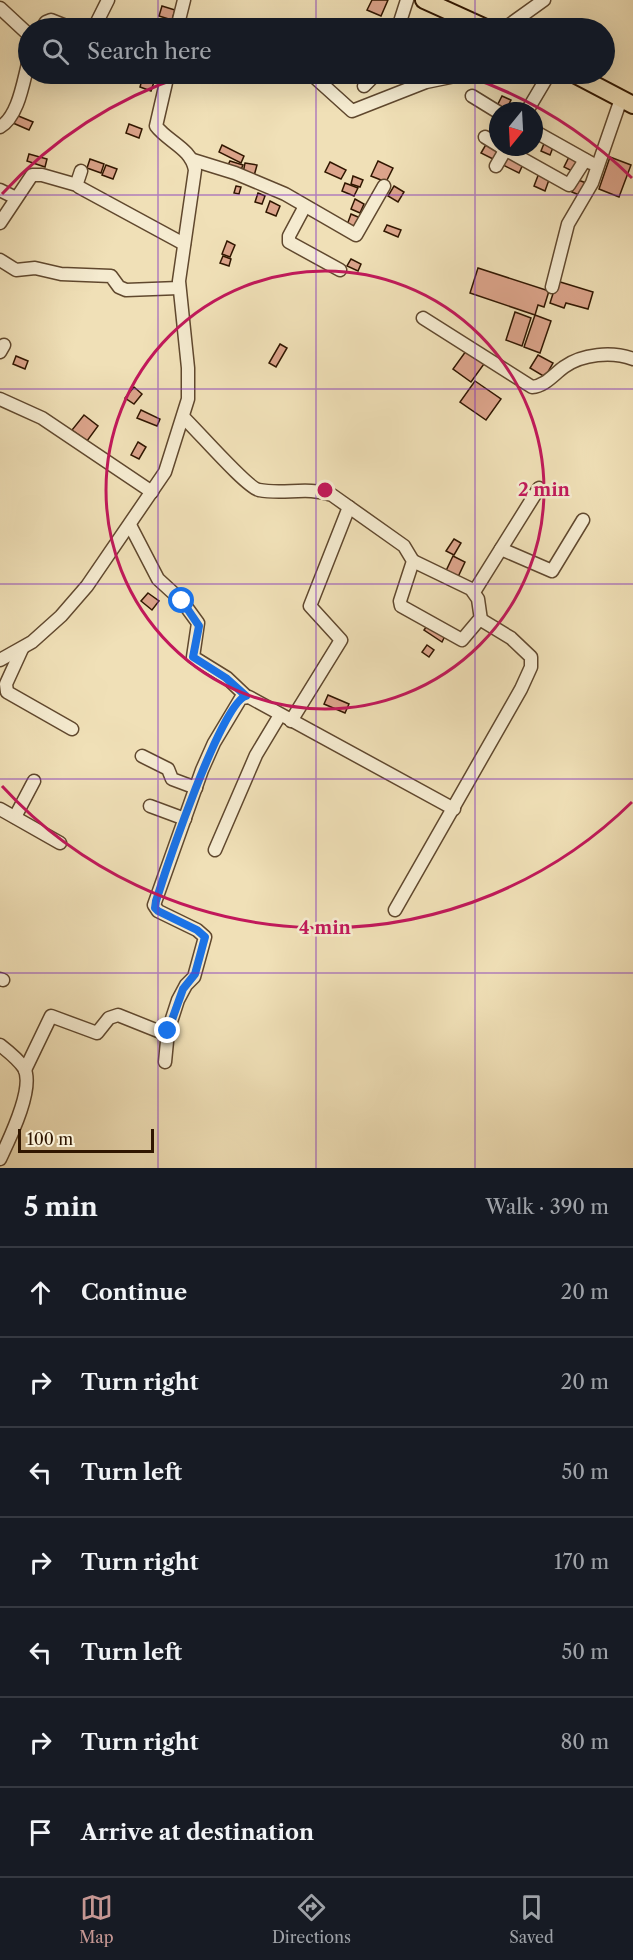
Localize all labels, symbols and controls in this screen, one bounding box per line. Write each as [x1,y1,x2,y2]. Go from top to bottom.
search box [18,18,615,84]
icon: search [39,35,72,68]
text: Search here [87,38,212,65]
north arrow [489,102,543,156]
text: 2 min [518,479,571,501]
centre of rings [315,480,335,500]
route start [168,587,194,613]
text: 4 min [299,917,352,939]
route end [154,1017,180,1043]
scale bar [18,1126,154,1154]
text: 100 m [27,1129,73,1149]
text: 5 min [24,1191,98,1223]
text: Walk · 390 m [486,1195,609,1219]
icon: ahead [24,1276,57,1309]
text: Continue [81,1279,187,1306]
text: 20 m [561,1280,609,1304]
icon: right [24,1366,57,1399]
text: Turn right [81,1369,199,1396]
text: 20 m [561,1370,609,1394]
icon: left [24,1456,57,1489]
text: Turn left [81,1459,182,1486]
text: 50 m [562,1460,609,1484]
icon: right [24,1546,57,1579]
text: Turn right [81,1549,199,1576]
text: 170 m [554,1550,609,1574]
icon: left [24,1636,57,1669]
text: Turn left [81,1639,182,1666]
text: 50 m [562,1640,609,1664]
icon: right [24,1726,57,1759]
text: Turn right [81,1729,199,1756]
text: 80 m [561,1730,609,1754]
icon: arrive [24,1816,57,1849]
text: Arrive at destination [81,1819,314,1846]
tab: Map [79,1891,114,1947]
tab: Directions [272,1891,351,1947]
tab: Saved [509,1891,554,1947]

